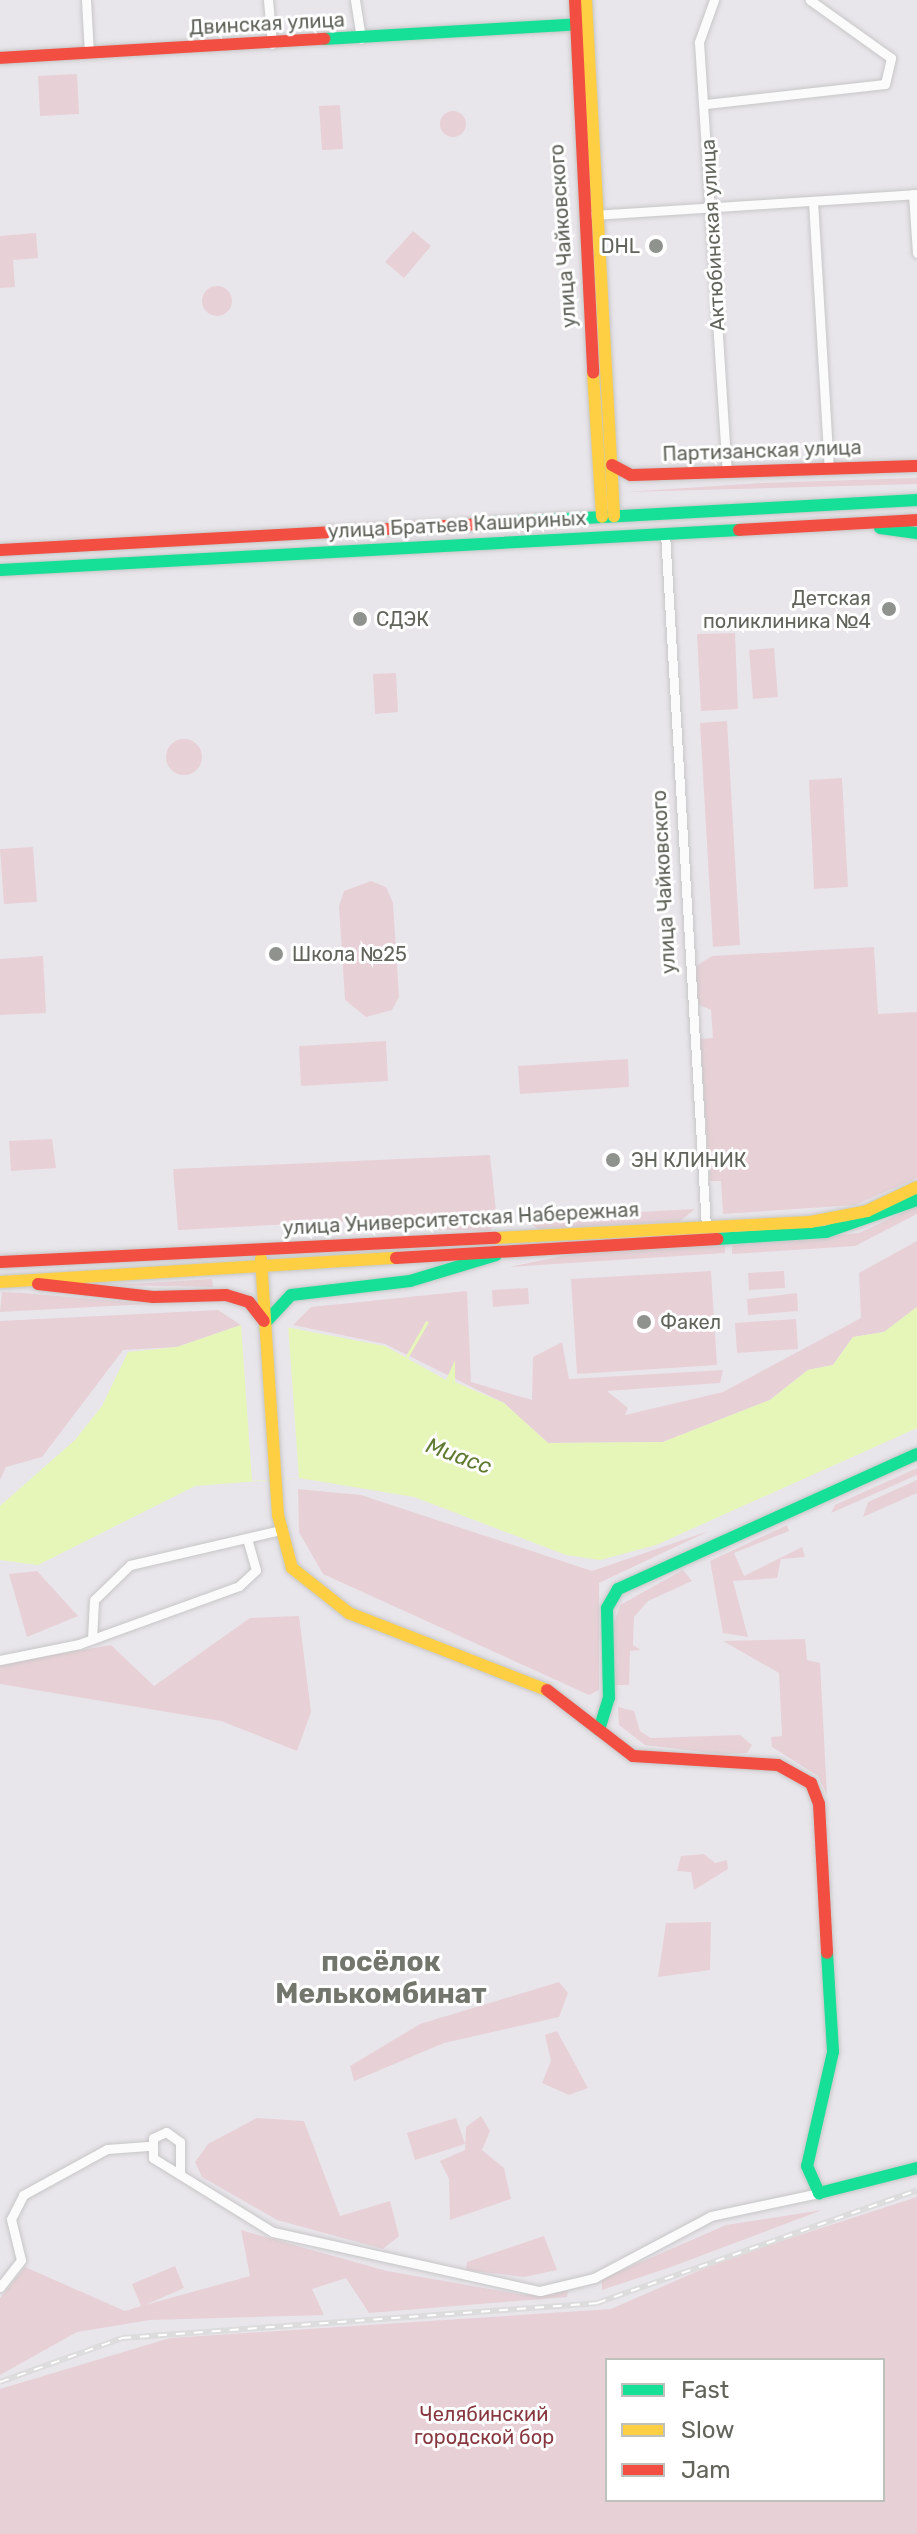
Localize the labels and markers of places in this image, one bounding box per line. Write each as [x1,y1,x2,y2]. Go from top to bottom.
place label: DHL [601,234,640,258]
marker: DHL [647,237,665,255]
place label: Детская поликлиника №4 [703,586,871,633]
marker: Детская поликлиника №4 [878,598,900,620]
place label: СДЭК [376,607,429,631]
marker: СДЭК [351,610,369,628]
place label: Школа №25 [292,942,407,966]
marker: Школа №25 [267,945,285,963]
place label: ЭН КЛИНИК [631,1148,747,1172]
marker: ЭН КЛИНИК [602,1149,624,1171]
place label: Факел [660,1310,721,1334]
marker: Факел [635,1313,653,1331]

